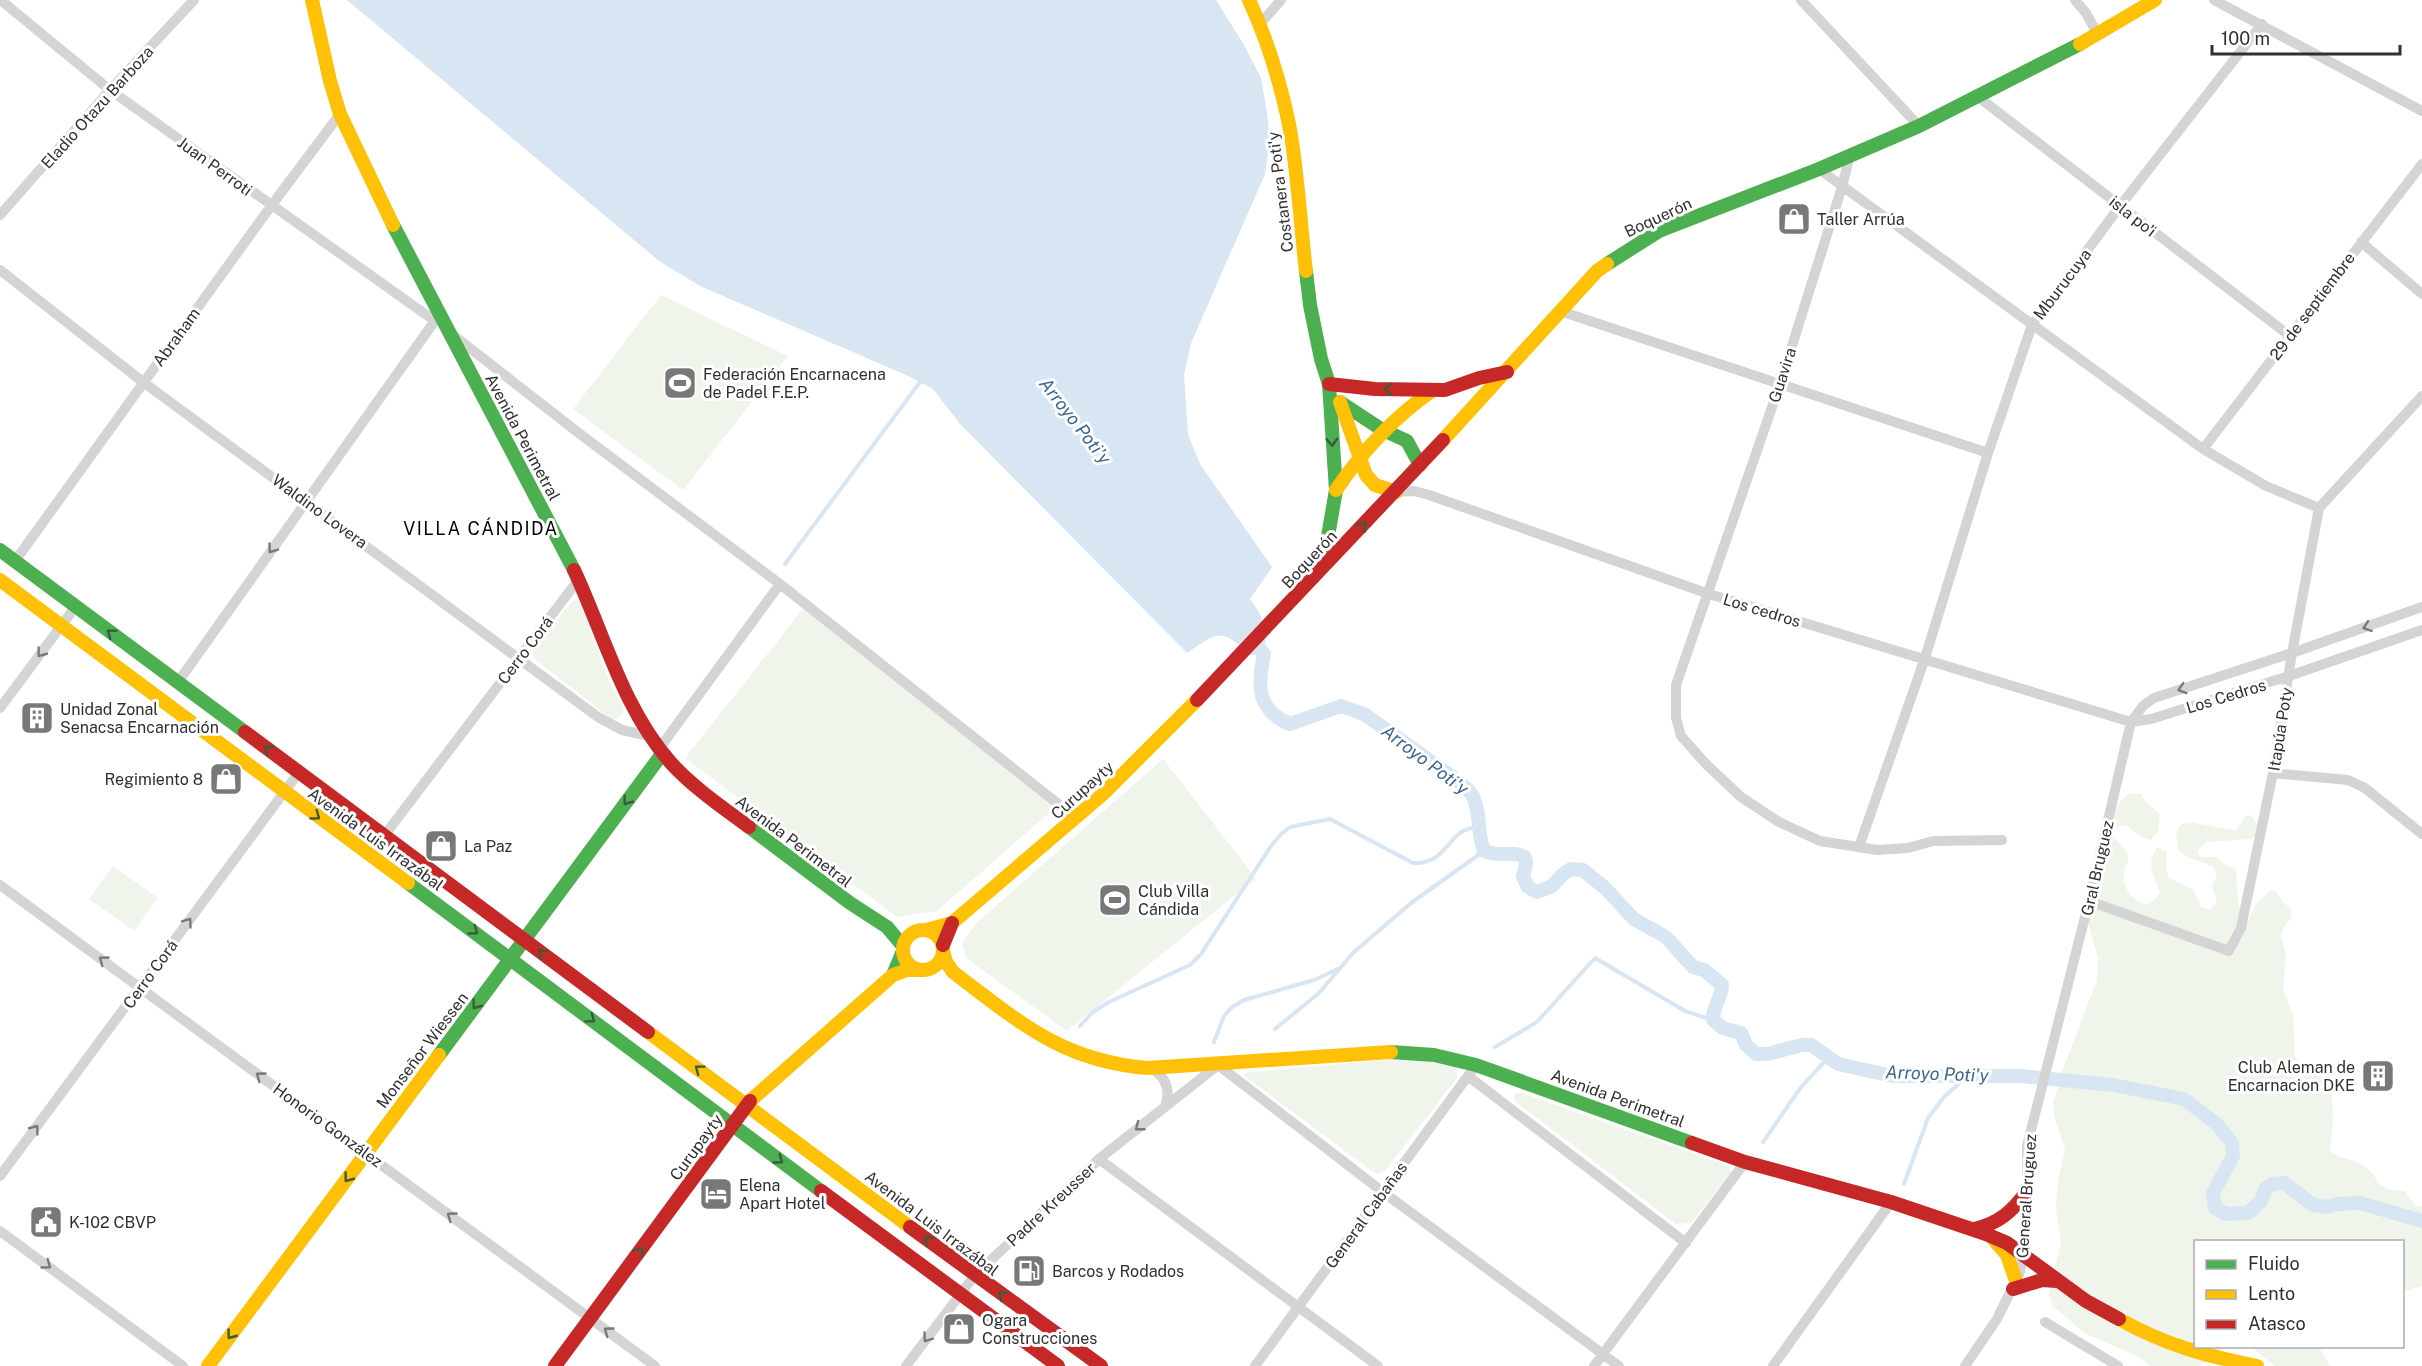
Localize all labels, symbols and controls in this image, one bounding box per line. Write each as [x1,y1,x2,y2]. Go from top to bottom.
scale bar [2212,18,2400,56]
text: 100 m [2221,28,2270,49]
street label: Eladio Otazu Barboza [37,42,157,172]
street label: Costanera Poti'y [1264,130,1297,253]
street label: Juan Perroti [174,133,256,200]
street label: isla po'i [2105,192,2160,241]
street label: Boquerón [1622,194,1695,241]
shop icon: Taller Arrúa [1776,201,1812,237]
place label: Taller Arrúa [1817,210,1905,229]
street label: Mburucuya [2030,245,2095,323]
street label: 29 de septiembre [2266,249,2359,364]
street label: Abraham [149,304,204,370]
street label: Guavira [1765,345,1800,405]
sports icon: Federación Encarnacena de Padel F.E.P. [662,365,698,401]
place label: Federación Encarnacena de Padel F.E.P. [703,365,886,402]
street label: Avenida Perimetral [481,371,564,504]
water label: Arroyo Poti'y [1035,374,1116,468]
one-way arrow [1383,383,1392,396]
one-way arrow [1326,438,1339,447]
street label: Waldino Lovera [268,470,371,552]
district label: VILLA CÁNDIDA [403,517,559,539]
one-way arrow [1355,522,1366,533]
street label: Boquerón [1278,526,1341,592]
one-way arrow [268,542,279,553]
street label: Los cedros [1721,590,1803,631]
street label: Cerro Corá [494,613,557,688]
one-way arrow [2362,619,2373,632]
one-way arrow [107,629,118,640]
one-way arrow [37,646,48,657]
street label: Los Cedros [2184,675,2269,718]
one-way arrow [2177,681,2188,694]
street label: Itapúa Poty [2265,685,2297,772]
building icon: Unidad Zonal Senacsa Encarnación [19,700,55,736]
place label: Unidad Zonal Senacsa Encarnación [60,700,219,737]
water label: Arroyo Poti'y [1378,720,1474,800]
one-way arrow [263,745,274,756]
street label: Curupayty [1047,757,1118,823]
shop icon: Regimiento 8 [208,761,244,797]
place label: Regimiento 8 [104,770,203,789]
street label: Avenida Luis Irrazábal [304,784,447,895]
street label: Avenida Perimetral [732,791,856,891]
one-way arrow [624,795,635,806]
one-way arrow [310,809,321,820]
street label: Gral Bruguez [2077,818,2118,918]
shop icon: La Paz [423,828,459,864]
place label: La Paz [464,837,513,856]
sports icon: Club Villa Cándida [1097,882,1133,918]
place label: Club Villa Cándida [1138,882,1209,919]
one-way arrow [181,917,192,928]
one-way arrow [468,924,479,935]
street label: Cerro Corá [119,936,182,1012]
one-way arrow [538,949,549,960]
one-way arrow [98,956,109,967]
street label: Monseñor Wiessen [373,989,472,1112]
one-way arrow [473,998,484,1009]
one-way arrow [585,1011,596,1022]
place label: Club Aleman de Encarnacion DKE [2228,1058,2355,1095]
building icon: Club Aleman de Encarnacion DKE [2360,1058,2396,1094]
water label: Arroyo Poti'y [1885,1061,1990,1086]
one-way arrow [694,1065,705,1076]
street label: Avenida Perimetral [1548,1065,1687,1132]
one-way arrow [255,1072,266,1083]
street label: Honorio González [269,1079,386,1172]
street label: Curupayty [666,1110,727,1184]
one-way arrow [1135,1120,1146,1131]
one-way arrow [28,1125,39,1136]
street label: General Bruguez [2013,1133,2040,1259]
one-way arrow [773,1153,784,1164]
street label: Padre Kreusser [1003,1158,1100,1250]
street label: General Cabañas [1321,1158,1411,1272]
street label: Avenida Luis Irrazábal [861,1167,1003,1280]
one-way arrow [344,1172,355,1183]
hotel icon: Elena Apart Hotel [698,1176,734,1212]
place label: Elena Apart Hotel [739,1176,826,1213]
public building icon: K-102 CBVP [28,1204,64,1240]
one-way arrow [446,1212,457,1223]
place label: K-102 CBVP [69,1213,156,1232]
one-way arrow [923,1236,934,1247]
legend [2194,1240,2404,1348]
one-way arrow [632,1247,643,1258]
fuel station icon: Barcos y Rodados [1011,1253,1047,1289]
text: Fluido [2248,1253,2300,1274]
one-way arrow [41,1258,52,1269]
place label: Barcos y Rodados [1052,1262,1184,1281]
text: Lento [2248,1283,2295,1304]
one-way arrow [997,1291,1008,1302]
shop icon: Ogara Construcciones [941,1311,977,1347]
place label: Ogara Construcciones [982,1311,1097,1348]
text: Atasco [2248,1313,2306,1334]
one-way arrow [228,1328,239,1339]
one-way arrow [603,1328,614,1339]
one-way arrow [923,1331,934,1342]

